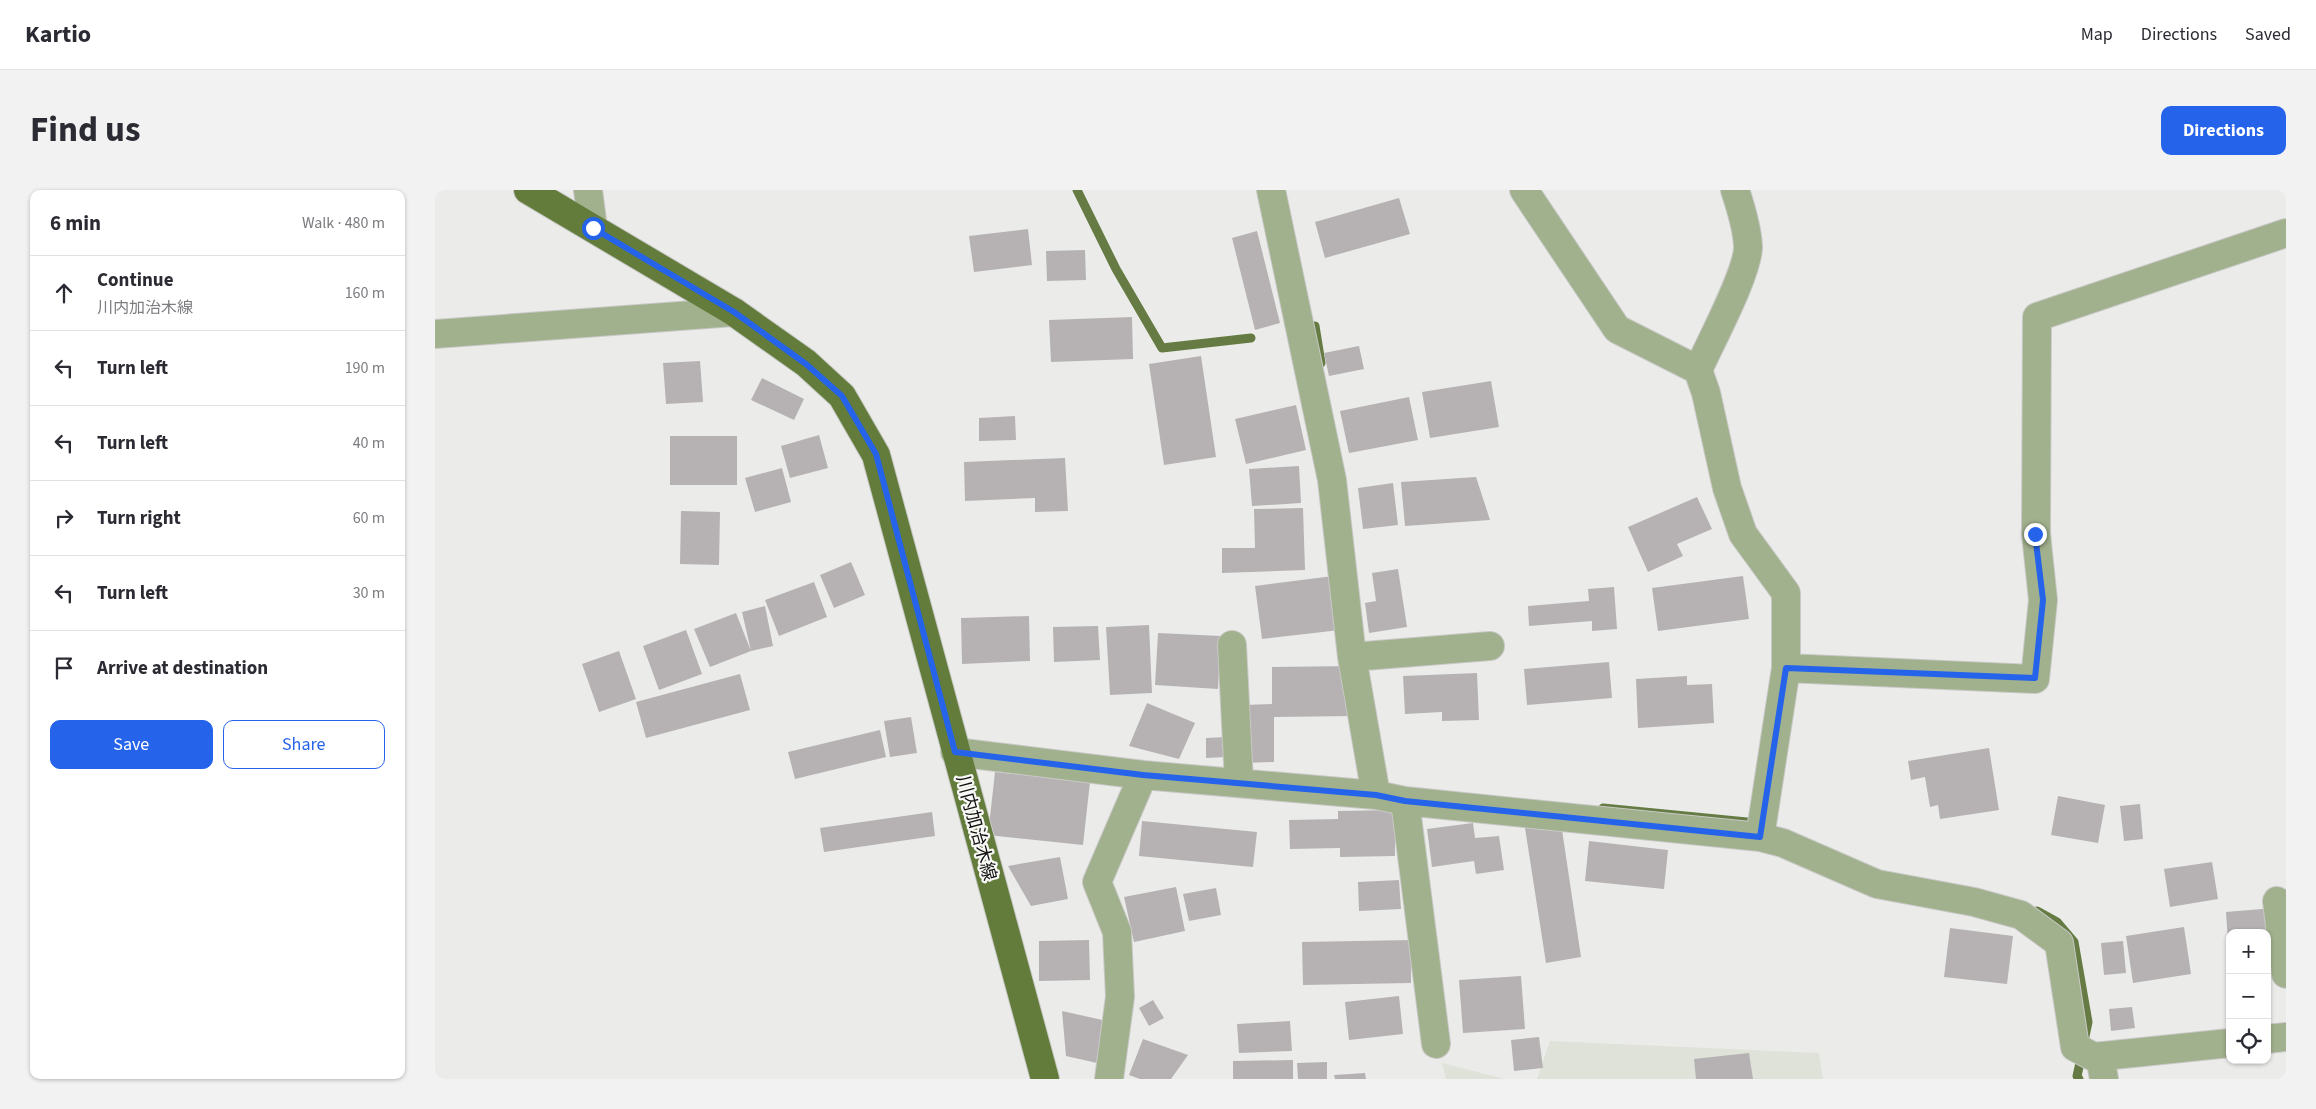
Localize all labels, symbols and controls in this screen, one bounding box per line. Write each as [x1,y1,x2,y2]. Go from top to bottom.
text: Kartio [25,17,91,52]
text: Map [2081,22,2113,47]
text: Directions [2141,22,2217,47]
text: Saved [2245,22,2291,47]
text: Find us [30,105,140,155]
button: Directions [2161,106,2286,155]
text: 6 min [50,208,101,238]
text: Walk · 480 m [302,212,385,234]
route start [582,217,605,240]
text: Continue [97,267,174,294]
icon: ahead [50,279,78,307]
text: 160 m [345,282,385,304]
text: 川内加治木線 [97,297,193,319]
icon: left [50,354,78,382]
text: Turn left [97,355,168,382]
text: 190 m [345,357,385,379]
icon: left [50,429,78,457]
text: Turn left [97,430,168,457]
text: 40 m [353,432,385,454]
icon: right [50,504,78,532]
text: Turn right [97,505,181,532]
text: 60 m [353,507,385,529]
route end [2024,523,2047,546]
icon: left [50,579,78,607]
text: Turn left [97,580,168,607]
text: 30 m [353,582,385,604]
icon: arrive [50,654,78,682]
text: Arrive at destination [97,655,268,682]
button: Save [50,720,213,769]
button: Share [223,720,385,769]
street label: 川内加治木線 [950,773,1002,883]
map controls [2226,929,2271,1064]
button: + [2226,929,2271,974]
button: − [2226,974,2271,1019]
button: locate [2226,1019,2271,1064]

